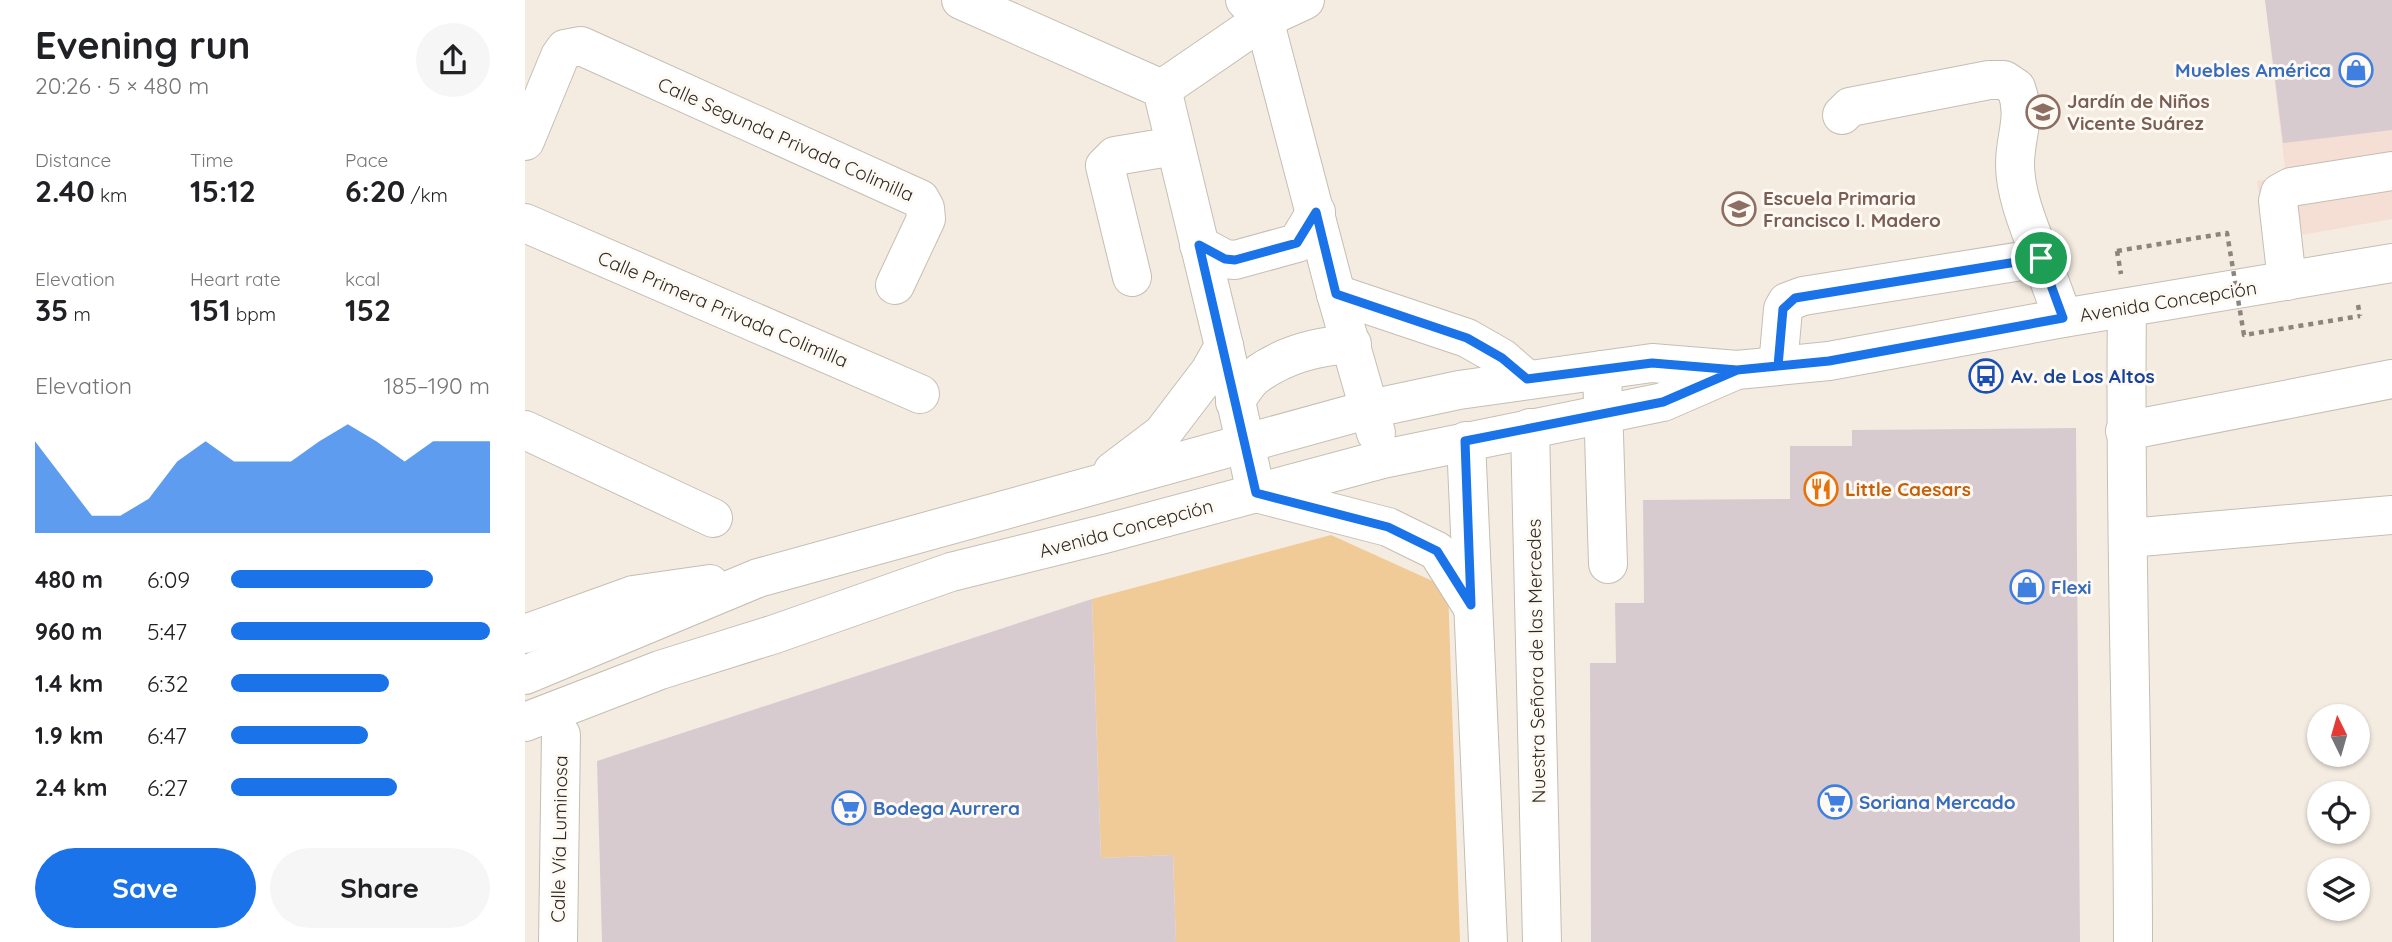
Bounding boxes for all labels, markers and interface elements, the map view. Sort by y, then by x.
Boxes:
text: Evening run [35,21,250,69]
button: share [416,23,490,97]
shop icon: Muebles América [2337,51,2375,89]
place label: Muebles América [2175,58,2331,82]
text: 20:26 · 5 × 480 m [35,71,209,100]
street label: Calle Segunda Privada Colimilla [654,72,918,206]
place label: Jardín de Niños Vicente Suárez [2067,89,2210,135]
school or university icon: Jardín de Niños Vicente Suárez [2024,93,2062,131]
text: Distance [35,148,111,172]
text: Time [190,148,234,172]
text: Pace [345,148,388,172]
text: 2.40 [35,172,95,210]
text: 15:12 [190,172,256,210]
text: 6:20 [345,172,405,210]
text: km [95,183,127,207]
text: /km [405,183,448,207]
place label: Escuela Primaria Francisco I. Madero [1763,186,1941,232]
school or university icon: Escuela Primaria Francisco I. Madero [1720,190,1758,228]
pin [2011,228,2071,288]
icon: arrive [2022,239,2060,277]
street label: Calle Primera Privada Colimilla [594,245,852,373]
text: Elevation [35,267,115,291]
text: Heart rate [190,267,281,291]
text: kcal [345,267,380,291]
street label: Avenida Concepción [2078,275,2258,327]
text: 35 [35,291,68,329]
text: 151 [190,291,231,329]
text: 152 [345,291,391,329]
text: m [68,302,91,326]
text: bpm [231,302,276,326]
bus stop icon: Av. de Los Altos [1967,357,2005,395]
place label: Av. de Los Altos [2011,364,2155,388]
text: Elevation [35,371,132,400]
text: 185–190 m [384,371,490,400]
restaurant icon: Little Caesars [1802,470,1840,508]
place label: Little Caesars [1845,477,1971,501]
street label: Avenida Concepción [1036,493,1216,563]
street label: Nuestra Señora de las Mercedes [1522,518,1550,804]
text: 480 m [35,565,103,594]
text: 6:09 [147,565,190,594]
shop icon: Flexi [2008,568,2046,606]
place label: Flexi [2051,575,2092,599]
text: 960 m [35,617,103,646]
text: 5:47 [147,617,187,646]
text: 1.4 km [35,669,103,698]
text: 6:32 [147,669,188,698]
north arrow [2307,704,2369,766]
map controls [2307,704,2370,921]
text: 1.9 km [35,721,103,750]
text: 6:47 [147,721,187,750]
street label: Calle Vía Luminosa [546,755,572,923]
text: 2.4 km [35,773,107,802]
text: 6:27 [147,773,188,802]
button: locate [2307,781,2370,844]
supermarket icon: Soriana Mercado [1816,783,1854,821]
supermarket icon: Bodega Aurrera [830,789,868,827]
place label: Soriana Mercado [1859,790,2016,814]
place label: Bodega Aurrera [873,796,1020,820]
button: Save [35,848,256,928]
button: Share [270,848,490,928]
button: layers [2307,858,2370,921]

